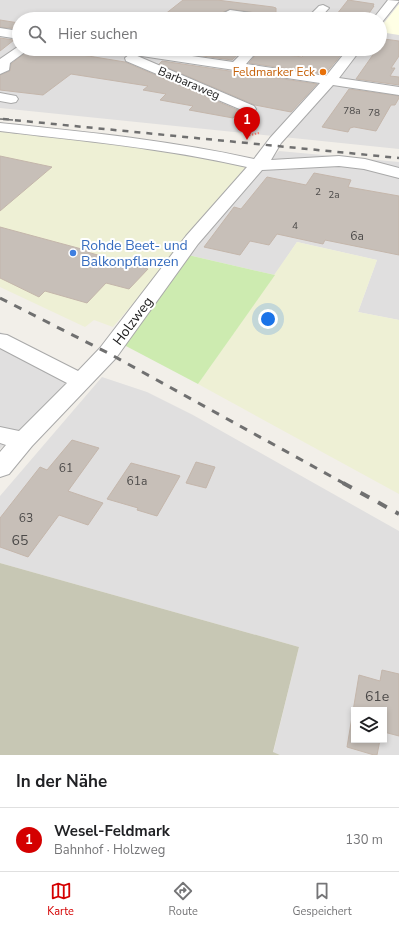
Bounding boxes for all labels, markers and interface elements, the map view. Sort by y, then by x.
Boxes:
search box [12,12,387,56]
icon: search [26,23,48,45]
text: Hier suchen [58,24,138,44]
street label: Barbaraweg [155,63,223,103]
place label: Feldmarker Eck [233,64,316,80]
marker: Feldmarker Eck [318,67,328,77]
house number: 78a [343,104,361,118]
house number: 78 [368,106,380,120]
pin: 1 [234,107,260,140]
house number: 2 [315,185,321,199]
house number: 2a [328,188,340,202]
house number: 4 [292,219,298,233]
house number: 6a [350,228,364,244]
place label: Rohde Beet- und Balkonpflanzen [81,236,188,271]
marker: Rohde Beet- und Balkonpflanzen [68,248,78,258]
street label: Holzweg [108,293,158,349]
your location [258,309,278,329]
house number: 61 [59,460,73,476]
house number: 61a [127,473,147,489]
house number: 63 [19,510,33,526]
house number: 65 [12,531,28,550]
house number: 61e [365,687,389,706]
map controls [351,707,387,743]
button: layers [351,707,387,743]
text: In der Nähe [16,770,107,793]
text: Wesel-Feldmark [54,821,170,841]
text: 1 [25,831,33,849]
text: 130 m [345,831,383,849]
text: Bahnhof · Holzweg [54,841,165,859]
tab: Karte [47,880,74,919]
tab: Route [169,880,198,919]
tab: Gespeichert [292,880,352,919]

